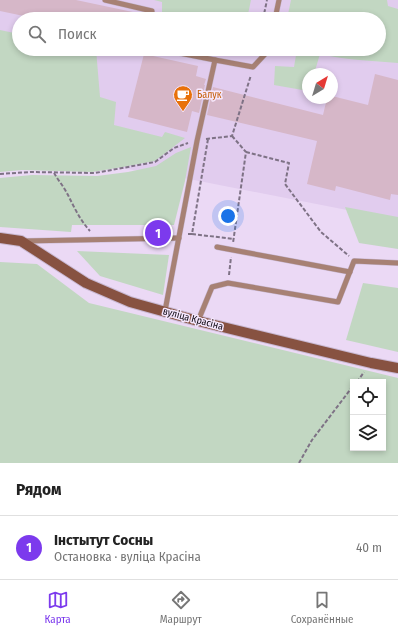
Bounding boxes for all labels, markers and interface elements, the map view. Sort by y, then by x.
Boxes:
search box [12,12,386,56]
icon: search [26,23,48,45]
text: Поиск [58,25,96,43]
north arrow [302,68,338,104]
cafe icon: Балук [172,84,194,112]
place label: Балук [197,89,222,101]
your location [218,206,238,226]
pin: 1 [145,218,171,248]
street label: вуліца Красіна [162,304,225,333]
map controls [350,379,386,451]
button: locate [350,379,386,415]
button: layers [350,415,386,451]
text: Рядом [16,479,61,500]
text: Інстытут Сосны [54,531,153,549]
text: 1 [26,540,32,555]
text: 40 m [356,540,382,555]
text: Остановка · вуліца Красіна [54,549,201,564]
tab: Карта [44,589,71,626]
tab: Маршрут [160,589,202,626]
tab: Сохранённые [291,589,354,626]

